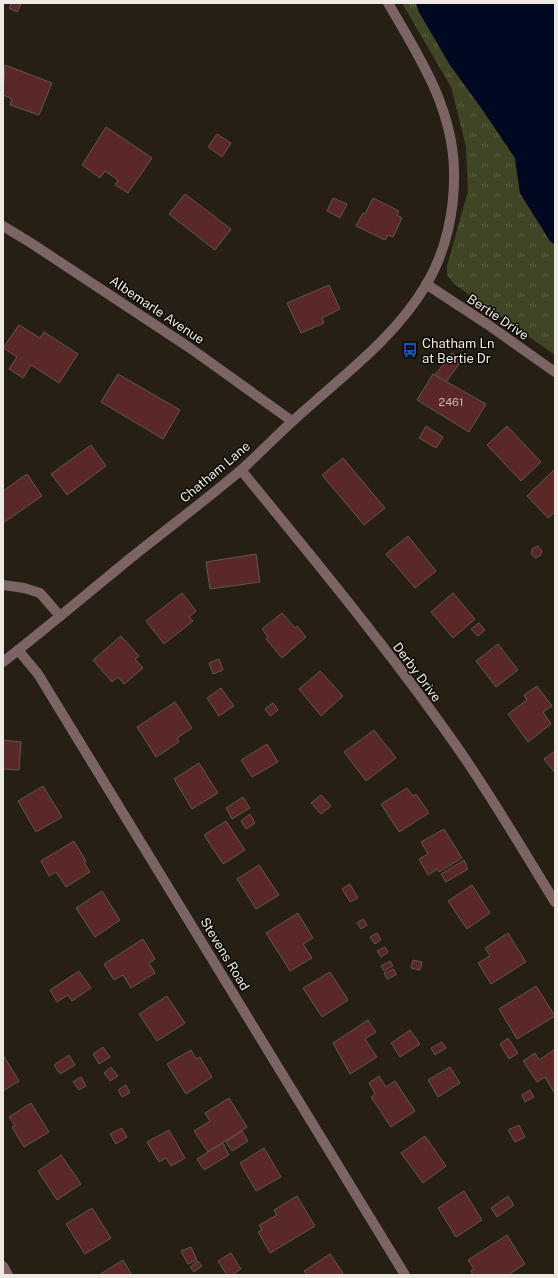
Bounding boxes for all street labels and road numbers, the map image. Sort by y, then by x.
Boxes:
street label: Albemarle Avenue [107,273,207,347]
street label: Bertie Drive [464,291,532,343]
street label: Chatham Lane [177,438,253,506]
street label: Derby Drive [390,639,444,705]
street label: Stevens Road [197,915,253,993]

